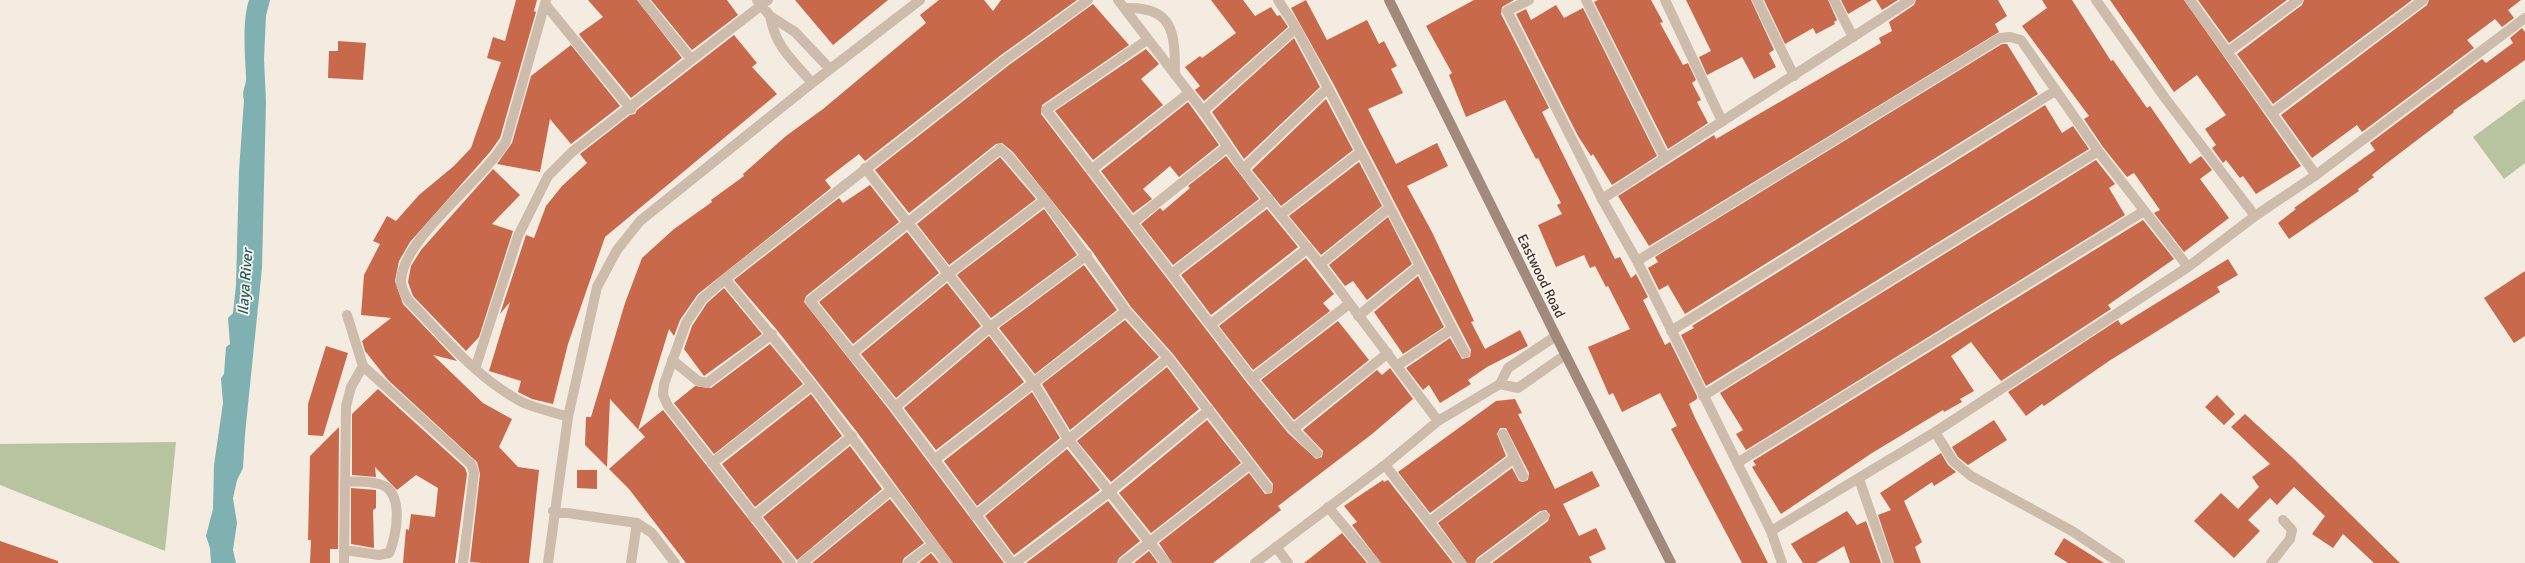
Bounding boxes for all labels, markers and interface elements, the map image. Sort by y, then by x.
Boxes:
street label: Eastwood Road [1513,231,1569,321]
water label: Ilaya River [234,246,256,316]

